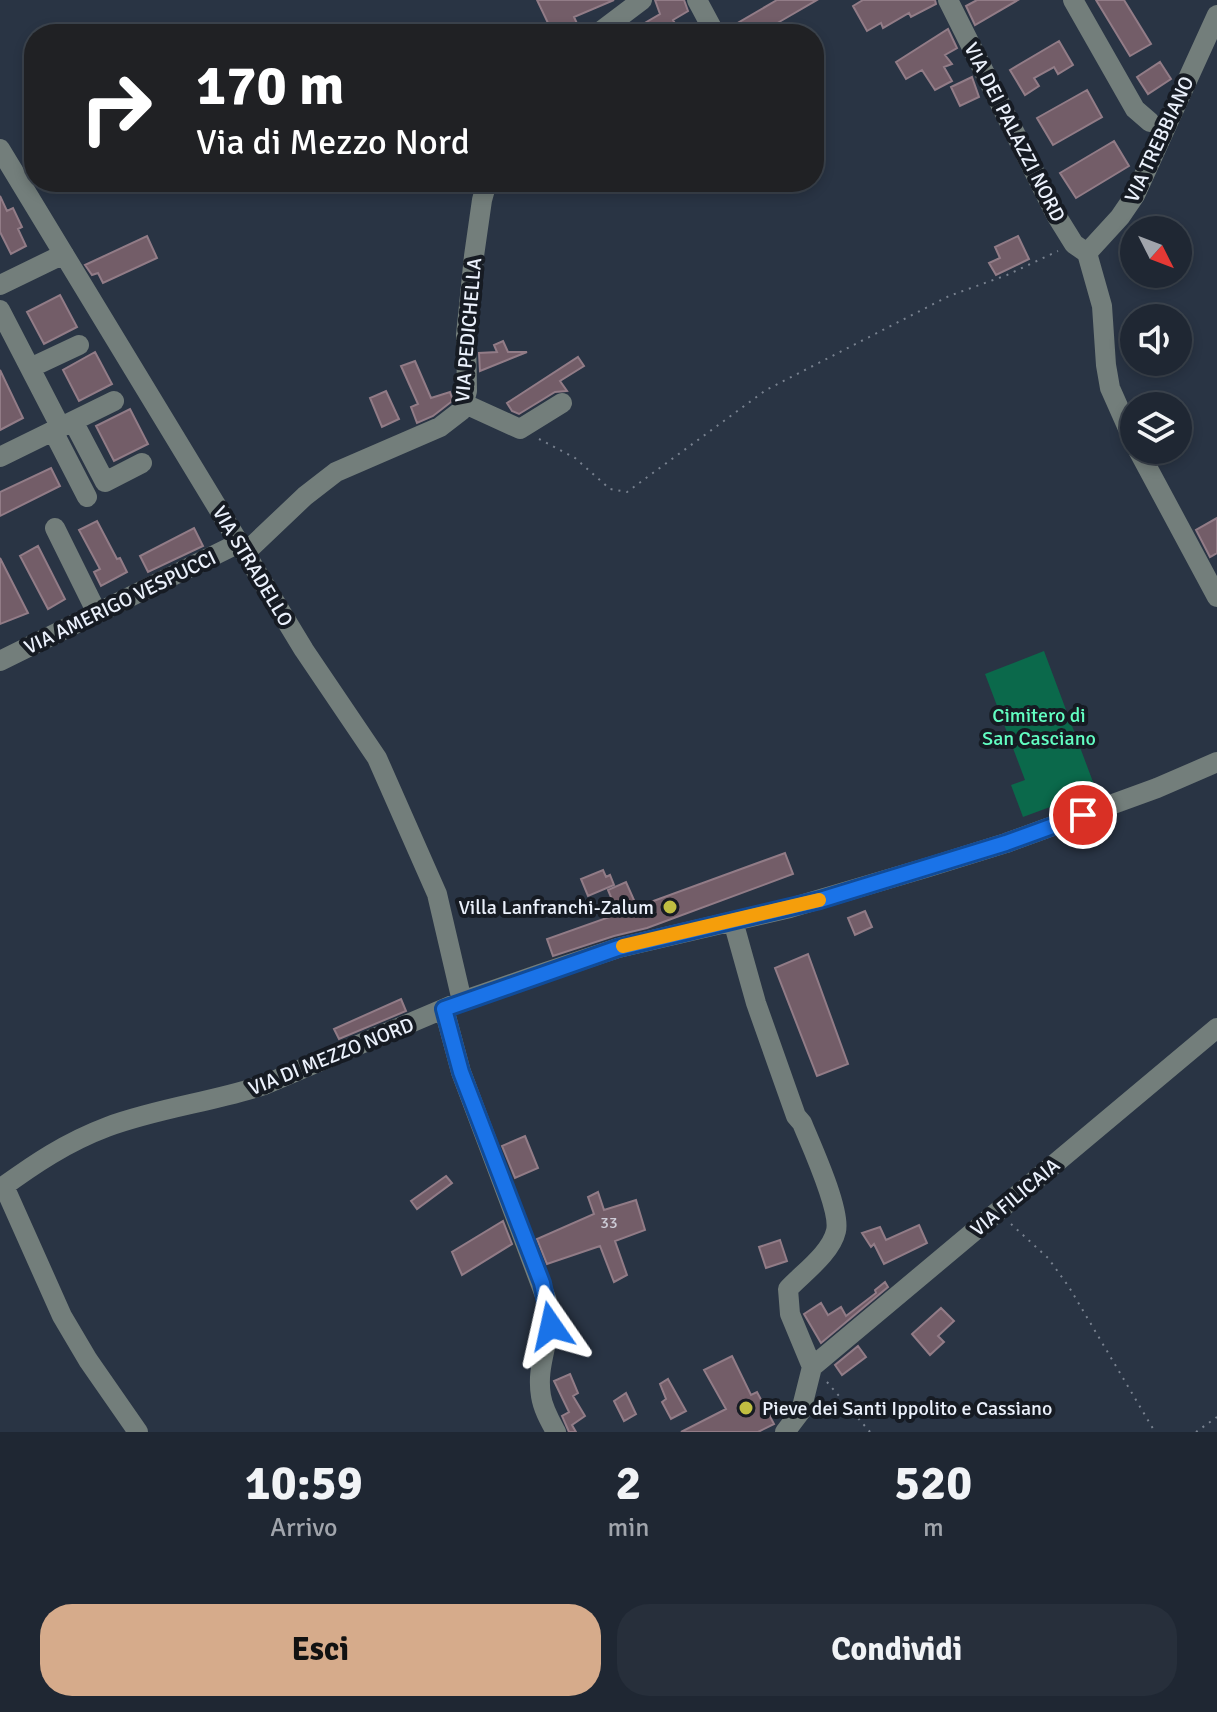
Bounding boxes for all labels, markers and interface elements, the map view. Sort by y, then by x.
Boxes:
street label: VIA DEI PALAZZI NORD [959,38,1071,226]
text: 170 m [196,51,344,120]
icon: right [64,56,168,160]
street label: VIA TREBBIANO [1119,72,1200,206]
text: Via di Mezzo Nord [196,120,470,165]
north arrow [1120,216,1192,288]
map controls [1120,216,1192,464]
street label: VIA PEDICHELLA [450,257,487,403]
button: sound [1120,304,1192,376]
button: layers [1120,392,1192,464]
street label: VIA STRADELLO [207,501,298,631]
street label: VIA AMERIGO VESPUCCI [20,545,220,660]
park label: Cimitero di San Casciano [982,703,1096,751]
pin [1049,781,1117,849]
icon: arrive [1061,793,1105,837]
place label: Villa Lanfranchi-Zalum [458,895,654,920]
marker: Villa Lanfranchi-Zalum [661,898,679,916]
street label: VIA DI MEZZO NORD [245,1012,417,1101]
street label: VIA FILICAIA [966,1153,1065,1242]
house number: 33 [600,1213,618,1233]
position arrow [509,1284,593,1368]
place label: Pieve dei Santi Ippolito e Cassiano [762,1396,1052,1421]
marker: Pieve dei Santi Ippolito e Cassiano [737,1399,755,1417]
text: 10:59 [245,1454,363,1513]
text: 2 [616,1454,641,1513]
text: 520 [894,1454,972,1513]
text: Arrivo [270,1512,337,1544]
text: min [608,1512,650,1544]
text: m [923,1512,944,1544]
button: Esci [40,1604,601,1696]
button: Condividi [617,1604,1177,1696]

